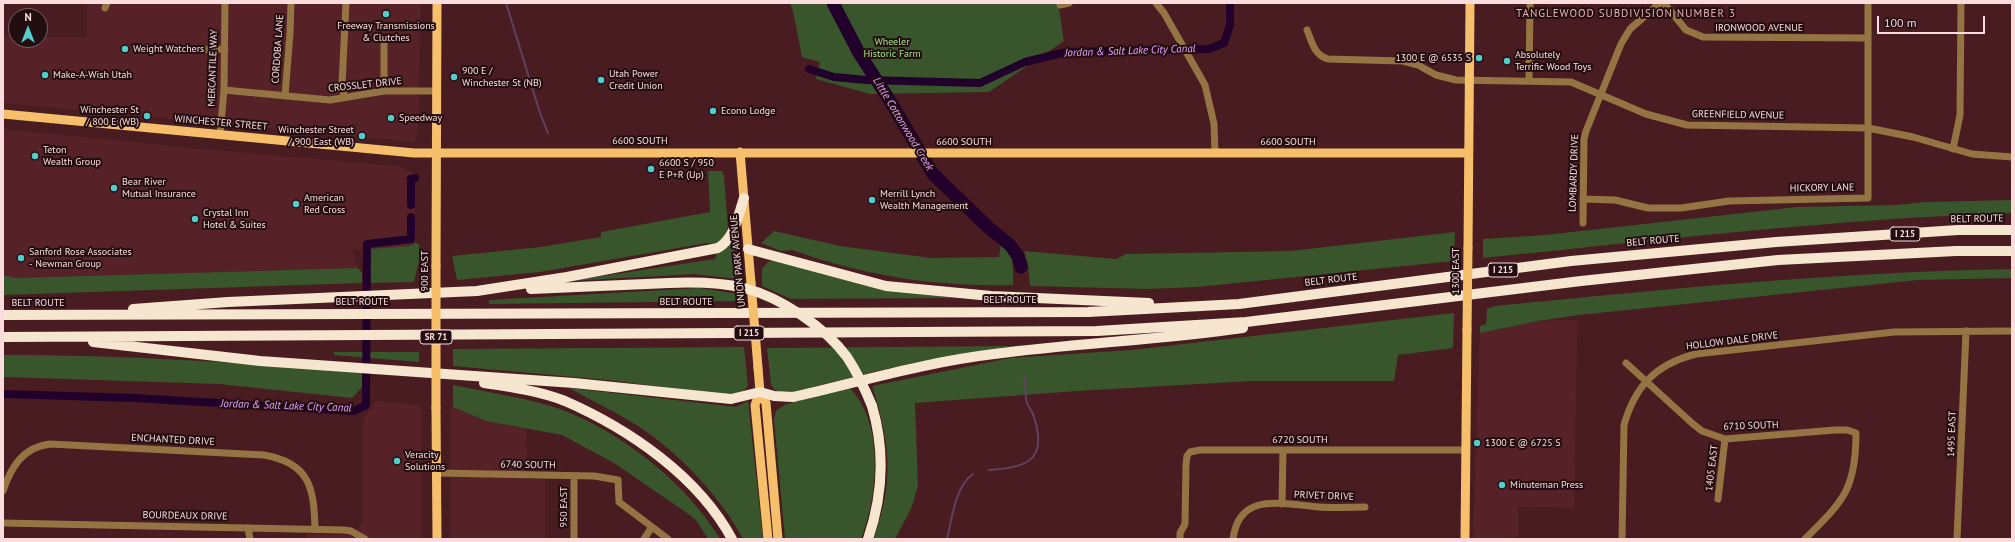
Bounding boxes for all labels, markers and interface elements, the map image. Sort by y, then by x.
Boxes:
district label: TANGLEWOOD SUBDIVISION NUMBER 3 [1516,7,1736,21]
north arrow [8,8,48,48]
scale bar [1879,8,1987,34]
marker: Freeway Transmissions & Clutches [381,9,391,19]
text: N [24,10,32,24]
street label: CORDOBA LANE [270,14,286,84]
text: 100 m [1884,15,1917,30]
place label: Freeway Transmissions & Clutches [337,20,435,44]
street label: IRONWOOD AVENUE [1715,22,1803,34]
street label: MERCANTILE WAY [206,29,220,107]
park label: Wheeler Historic Farm [863,36,921,60]
water label: Jordan & Salt Lake City Canal [1064,42,1196,60]
place label: Weight Watchers [133,43,204,55]
marker: Weight Watchers [120,44,130,54]
place label: Absolutely Terrific Wood Toys [1515,49,1591,72]
place label: 1300 E @ 6535 S [1395,52,1471,64]
marker: 1300 E @ 6535 S [1474,53,1484,63]
marker: Absolutely Terrific Wood Toys [1502,56,1512,66]
place label: 900 E / Winchester St (NB) [462,65,542,88]
place label: Utah Power Credit Union [609,68,663,92]
place label: Make-A-Wish Utah [53,69,132,81]
marker: Make-A-Wish Utah [40,70,50,80]
marker: 900 E / Winchester St (NB) [449,72,459,82]
street label: CROSSLET DRIVE [328,75,402,95]
marker: Utah Power Credit Union [596,75,606,85]
water label: Little Cottonwood Creek [870,75,936,173]
place label: Winchester St / 800 E (WB) [80,104,139,128]
place label: Econo Lodge [721,105,775,117]
marker: Econo Lodge [708,106,718,116]
street label: GREENFIELD AVENUE [1692,108,1784,122]
marker: Winchester St / 800 E (WB) [142,111,152,121]
place label: Speedway [399,112,442,124]
street label: WINCHESTER STREET [174,113,268,133]
marker: Speedway [386,113,396,123]
place label: Winchester Street / 900 East (WB) [278,124,354,148]
marker: Winchester Street / 900 East (WB) [357,131,367,141]
street label: LOMBARDY DRIVE [1567,134,1581,212]
street label: 6600 SOUTH [612,135,668,147]
street label: 6600 SOUTH [936,136,992,148]
street label: 6600 SOUTH [1260,136,1316,148]
place label: Teton Wealth Group [43,144,101,168]
marker: Teton Wealth Group [30,151,40,161]
place label: 6600 S / 950 E P+R (Up) [659,157,714,180]
marker: 6600 S / 950 E P+R (Up) [646,164,656,174]
place label: Bear River Mutual Insurance [122,176,196,200]
street label: HICKORY LANE [1790,181,1854,195]
marker: Bear River Mutual Insurance [109,183,119,193]
place label: Merrill Lynch Wealth Management [880,188,968,212]
place label: American Red Cross [304,192,345,216]
marker: Merrill Lynch Wealth Management [867,195,877,205]
marker: American Red Cross [291,199,301,209]
place label: Crystal Inn Hotel & Suites [203,207,266,230]
street label: BELT ROUTE [1950,213,2004,225]
marker: Crystal Inn Hotel & Suites [190,214,200,224]
street label: UNION PARK AVENUE [728,214,748,308]
road number: I 215 [1890,227,1920,241]
street label: BELT ROUTE [1626,233,1680,249]
place label: Sanford Rose Associates - Newman Group [29,246,132,270]
street label: 1300 EAST [1450,248,1462,294]
street label: 900 EAST [419,250,431,292]
marker: Sanford Rose Associates - Newman Group [16,253,26,263]
road number: I 215 [1488,263,1518,277]
street label: BELT ROUTE [1304,271,1358,289]
street label: BELT ROUTE [983,294,1037,306]
street label: BELT ROUTE [335,296,389,308]
street label: BELT ROUTE [659,296,713,308]
street label: BELT ROUTE [11,297,65,309]
road number: I 215 [734,326,764,340]
street label: HOLLOW DALE DRIVE [1685,329,1779,353]
road number: SR 71 [420,330,452,344]
water label: Jordan & Salt Lake City Canal [220,397,352,415]
street label: 1495 EAST [1945,411,1959,457]
street label: 6710 SOUTH [1723,419,1779,433]
street label: ENCHANTED DRIVE [131,432,215,448]
street label: 6720 SOUTH [1272,434,1328,446]
place label: 1300 E @ 6725 S [1485,437,1561,449]
marker: 1300 E @ 6725 S [1472,438,1482,448]
street label: 1405 EAST [1703,444,1721,492]
place label: Veracity Solutions [405,449,445,472]
marker: Veracity Solutions [392,456,402,466]
street label: 6740 SOUTH [500,459,556,471]
place label: Minuteman Press [1510,479,1583,491]
marker: Minuteman Press [1497,480,1507,490]
street label: 950 EAST [558,486,570,528]
street label: PRIVET DRIVE [1294,489,1354,503]
street label: BOURDEAUX DRIVE [143,509,227,523]

